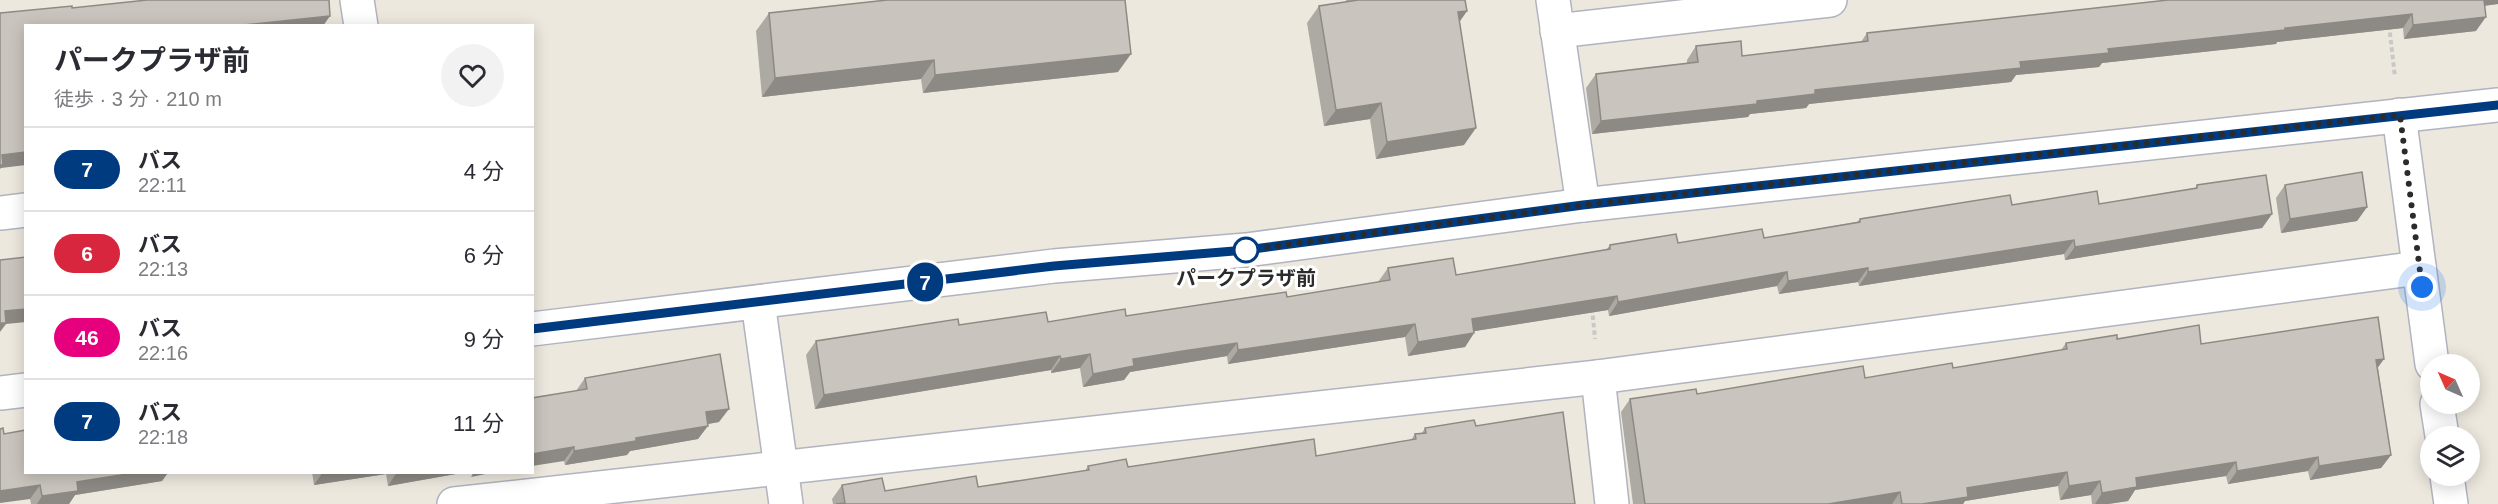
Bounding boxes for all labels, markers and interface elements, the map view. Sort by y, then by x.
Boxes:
button: heart [441,44,504,107]
text: パークプラザ前 [54,45,250,76]
text: 徒歩 · 3 分 · 210 m [54,88,222,110]
text: バス [138,148,182,173]
text: 7 [81,158,93,181]
text: 4 分 [464,159,504,184]
text: 22:11 [138,174,187,196]
text: バス [138,232,182,257]
marker: パークプラザ前 [1233,237,1259,263]
text: 6 [81,242,93,265]
text: 6 分 [464,243,504,268]
text: 22:13 [138,258,188,280]
line badge: 7 [906,262,944,302]
place label: パークプラザ前 [1176,267,1316,289]
text: 7 [919,271,931,294]
your location [2407,272,2437,302]
text: バス [138,316,182,341]
text: 46 [75,326,99,349]
text: 9 分 [464,327,504,352]
text: 22:16 [138,342,188,364]
north arrow [2420,354,2480,414]
map controls [2420,354,2480,486]
text: バス [138,400,182,425]
text: 7 [81,410,93,433]
text: 11 分 [453,411,504,436]
text: 22:18 [138,426,188,448]
button: layers [2420,426,2480,486]

